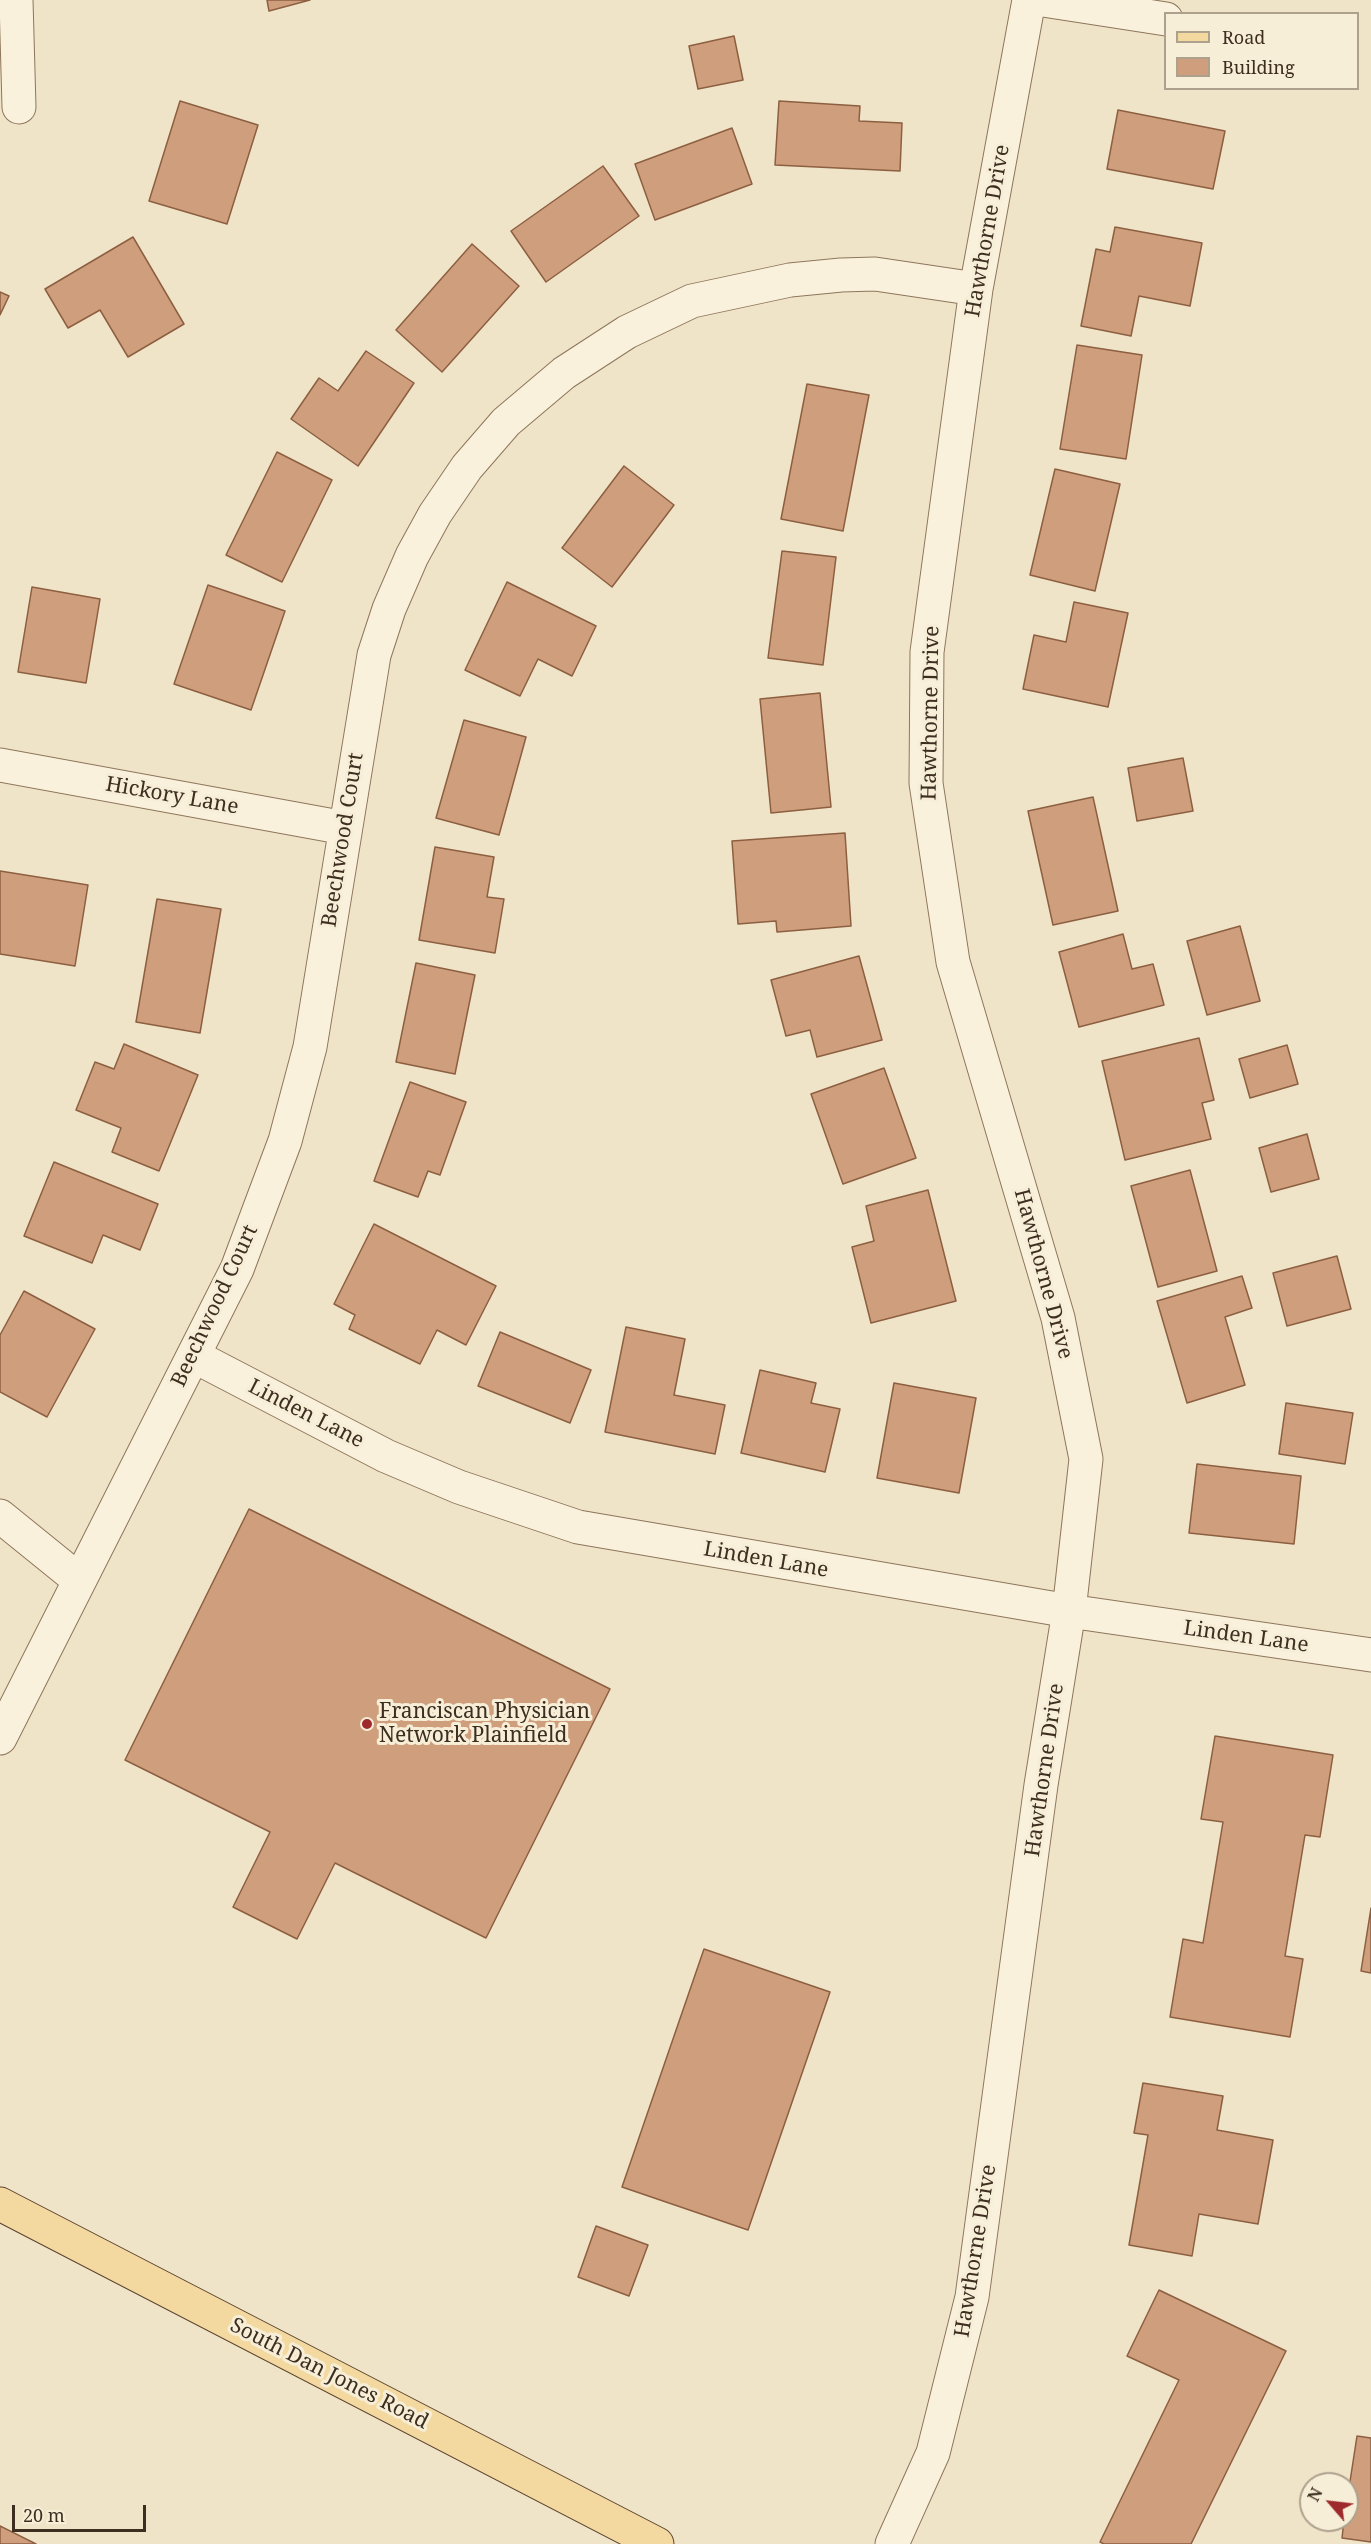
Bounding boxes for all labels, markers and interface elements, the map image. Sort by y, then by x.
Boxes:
legend [1164,12,1359,90]
text: Road [1222,25,1265,49]
text: Building [1222,55,1295,79]
street label: Hawthorne Drive [960,143,1016,319]
street label: Hawthorne Drive [917,625,945,801]
street label: Beechwood Court [317,751,369,929]
street label: Hickory Lane [104,772,240,820]
street label: Hawthorne Drive [1008,1186,1078,1362]
street label: Beechwood Court [166,1221,264,1391]
street label: Linden Lane [244,1374,368,1454]
street label: Linden Lane [702,1537,830,1583]
street label: Linden Lane [1182,1616,1310,1658]
street label: Hawthorne Drive [1020,1682,1070,1858]
place label: Franciscan Physician Network Plainfield [379,1699,590,1749]
marker: Franciscan Physician Network Plainfield [360,1717,374,1731]
street label: Hawthorne Drive [950,2163,1002,2339]
street label: South Dan Jones Road [226,2313,432,2435]
north arrow [1299,2472,1359,2532]
text: N [1302,2484,1328,2505]
scale bar [15,2493,148,2531]
text: 20 m [23,2503,65,2527]

